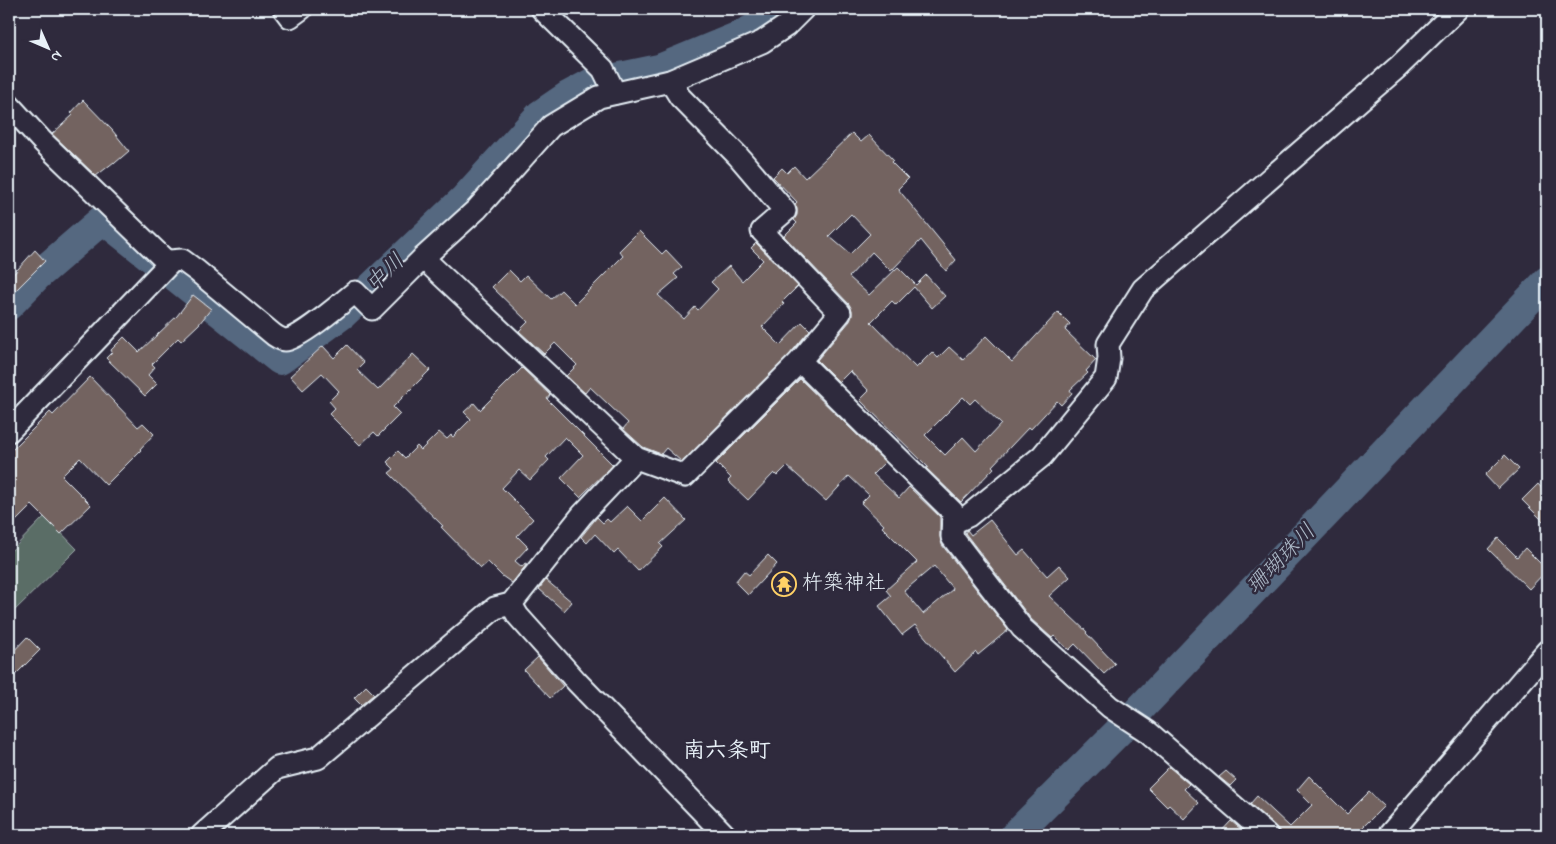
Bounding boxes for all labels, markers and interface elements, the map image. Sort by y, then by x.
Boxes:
north arrow [22,22,72,72]
text: N [45,45,67,67]
water label: 中川 [359,247,413,301]
water label: 珊瑚珠川 [1240,517,1324,603]
place label: 杵築神社 [802,569,886,599]
temple icon: 杵築神社 [771,571,797,597]
district label: 南六条町 [683,736,771,768]

